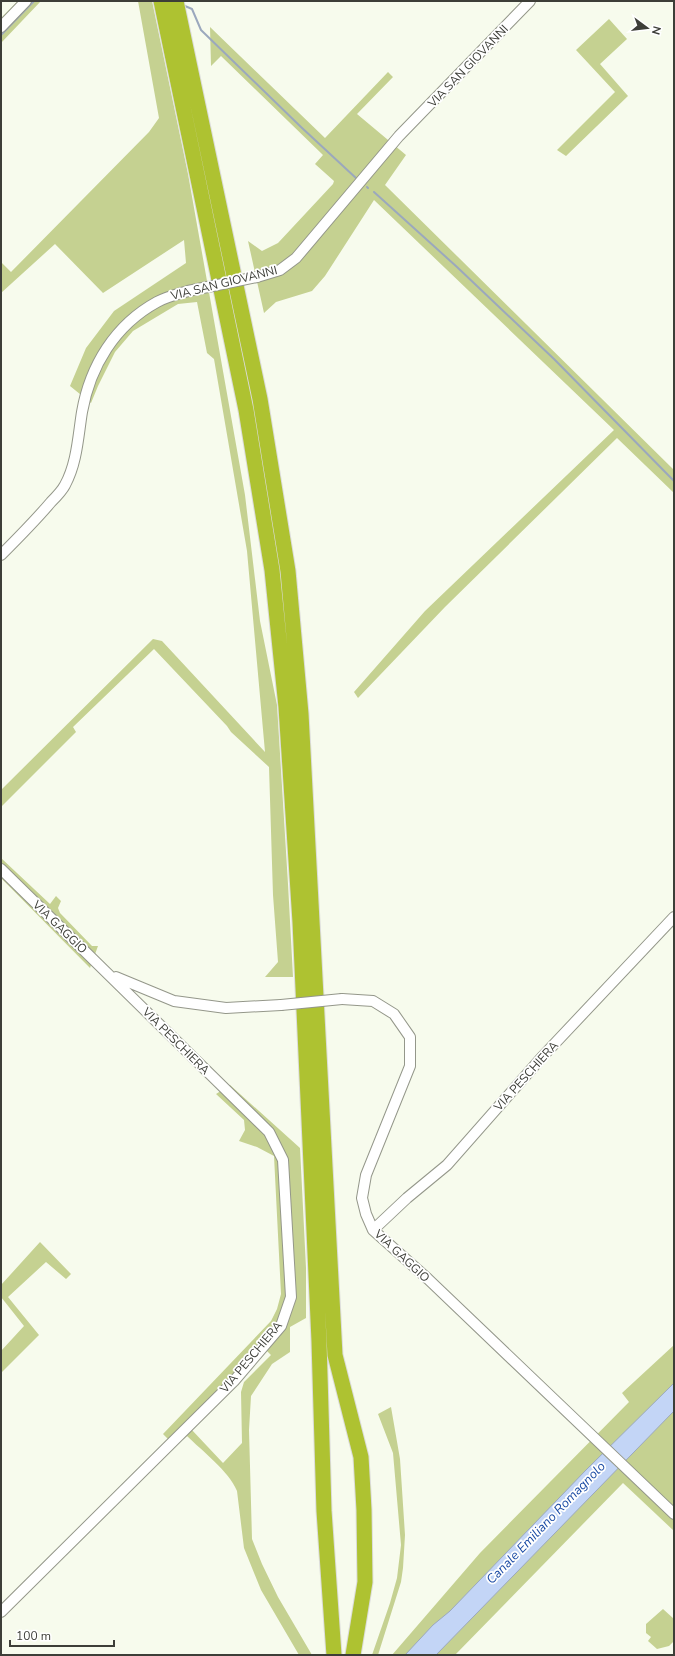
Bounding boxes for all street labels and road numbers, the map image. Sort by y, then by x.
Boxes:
street label: VIA SAN GIOVANNI [424,21,512,112]
street label: VIA SAN GIOVANNI [168,262,279,304]
street label: VIA GAGGIO [28,896,91,957]
street label: VIA PESCHIERA [138,1003,213,1078]
street label: VIA PESCHIERA [490,1037,562,1115]
street label: VIA GAGGIO [370,1226,433,1286]
street label: VIA PESCHIERA [216,1318,286,1397]

